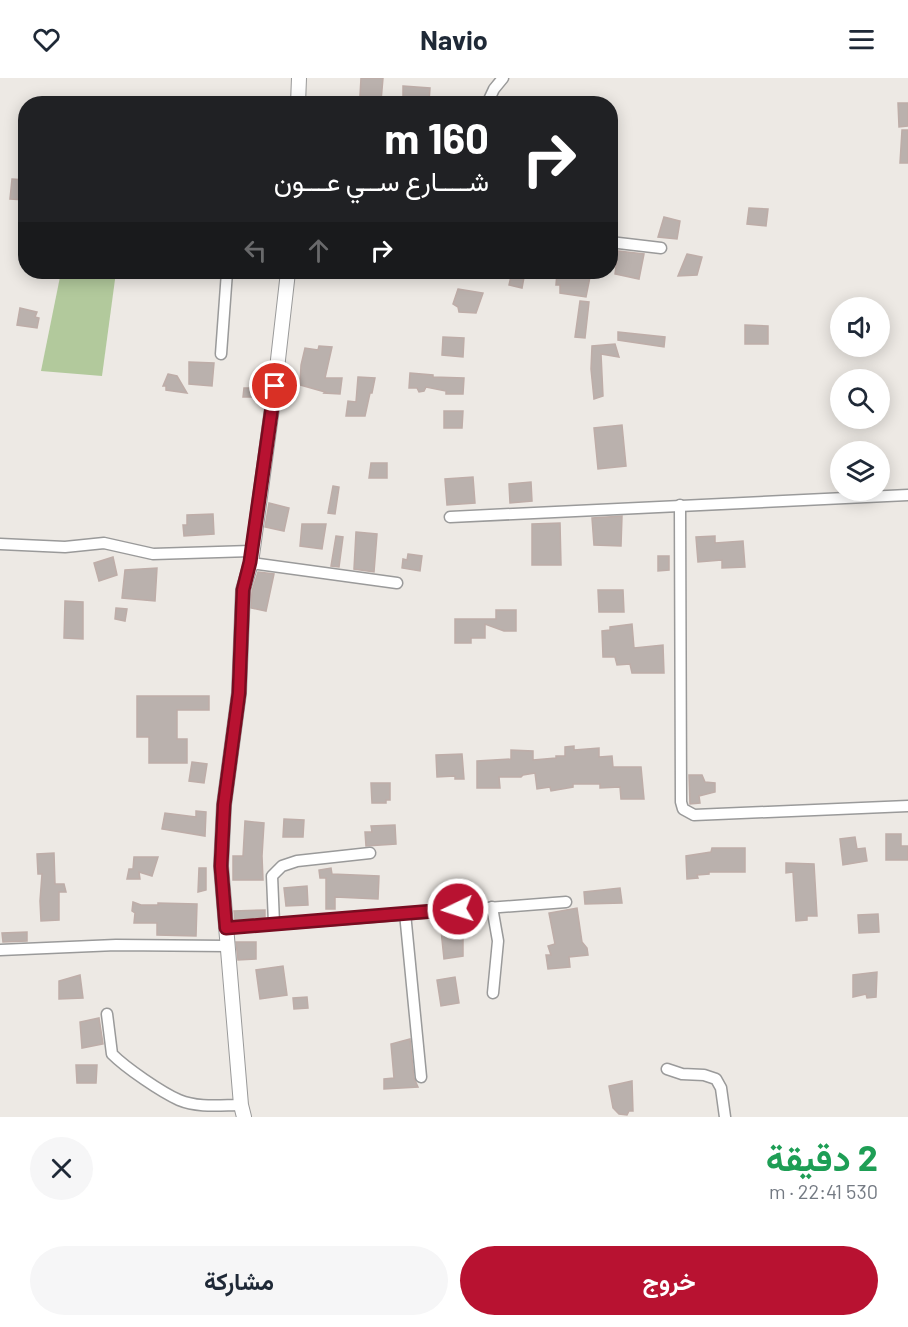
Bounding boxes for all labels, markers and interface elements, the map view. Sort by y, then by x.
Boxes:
icon: heart [30,23,63,56]
text: Navio [420,23,488,55]
icon: menu [845,23,878,56]
text: 160 m [384,112,489,162]
icon: right [510,120,588,198]
text: شــــارع ســي عـــون [274,164,489,196]
icon: left [239,234,272,267]
icon: ahead [302,234,335,267]
icon: right [365,234,398,267]
map controls [830,297,890,501]
button: sound [830,297,890,357]
pin [249,360,300,411]
icon: arrive [258,369,291,402]
button: search [830,369,890,429]
button: layers [830,441,890,501]
position arrow [426,877,490,941]
text: 2 دقيقة [766,1135,878,1178]
button: close [30,1137,93,1200]
text: 530 m · 22:41 [769,1179,878,1203]
button: مشاركة [30,1246,448,1315]
button: خروج [460,1246,878,1315]

